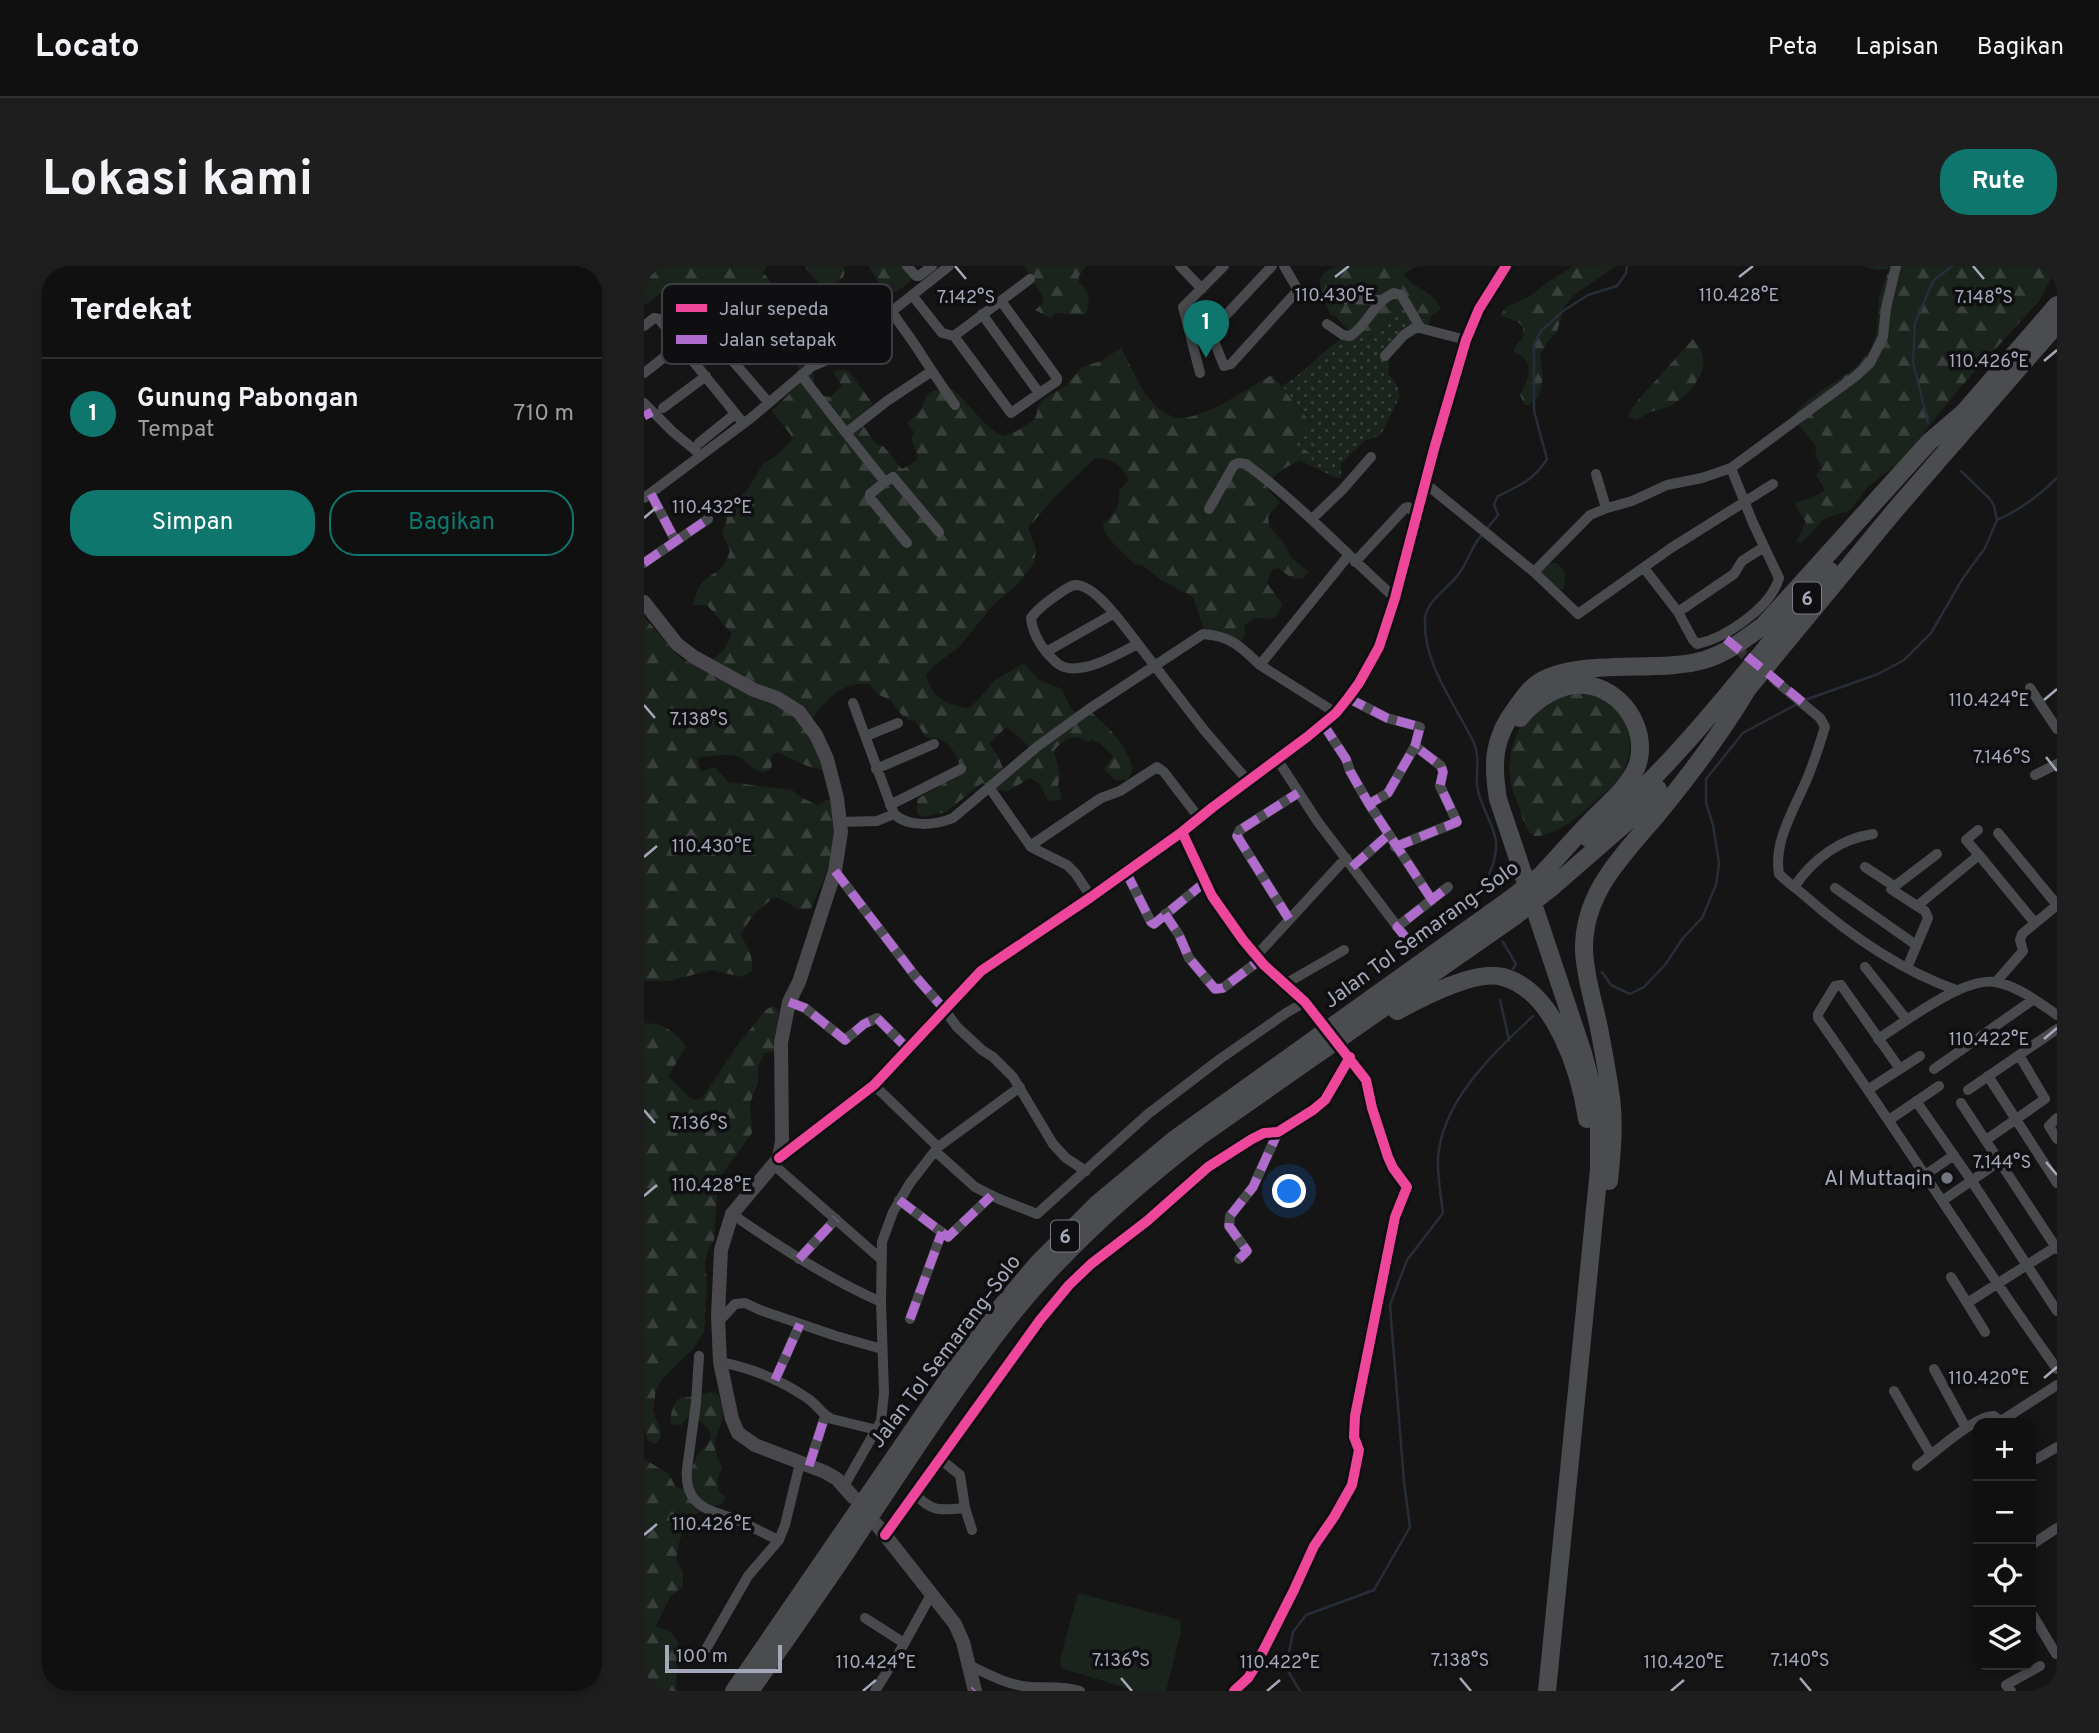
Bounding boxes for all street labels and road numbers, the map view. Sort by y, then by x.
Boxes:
road number: 6 [1793,582,1821,614]
street label: Jalan Tol Semarang–Solo [1319,855,1525,1015]
road number: 6 [1051,1220,1079,1252]
street label: Jalan Tol Semarang–Solo [865,1250,1028,1454]

